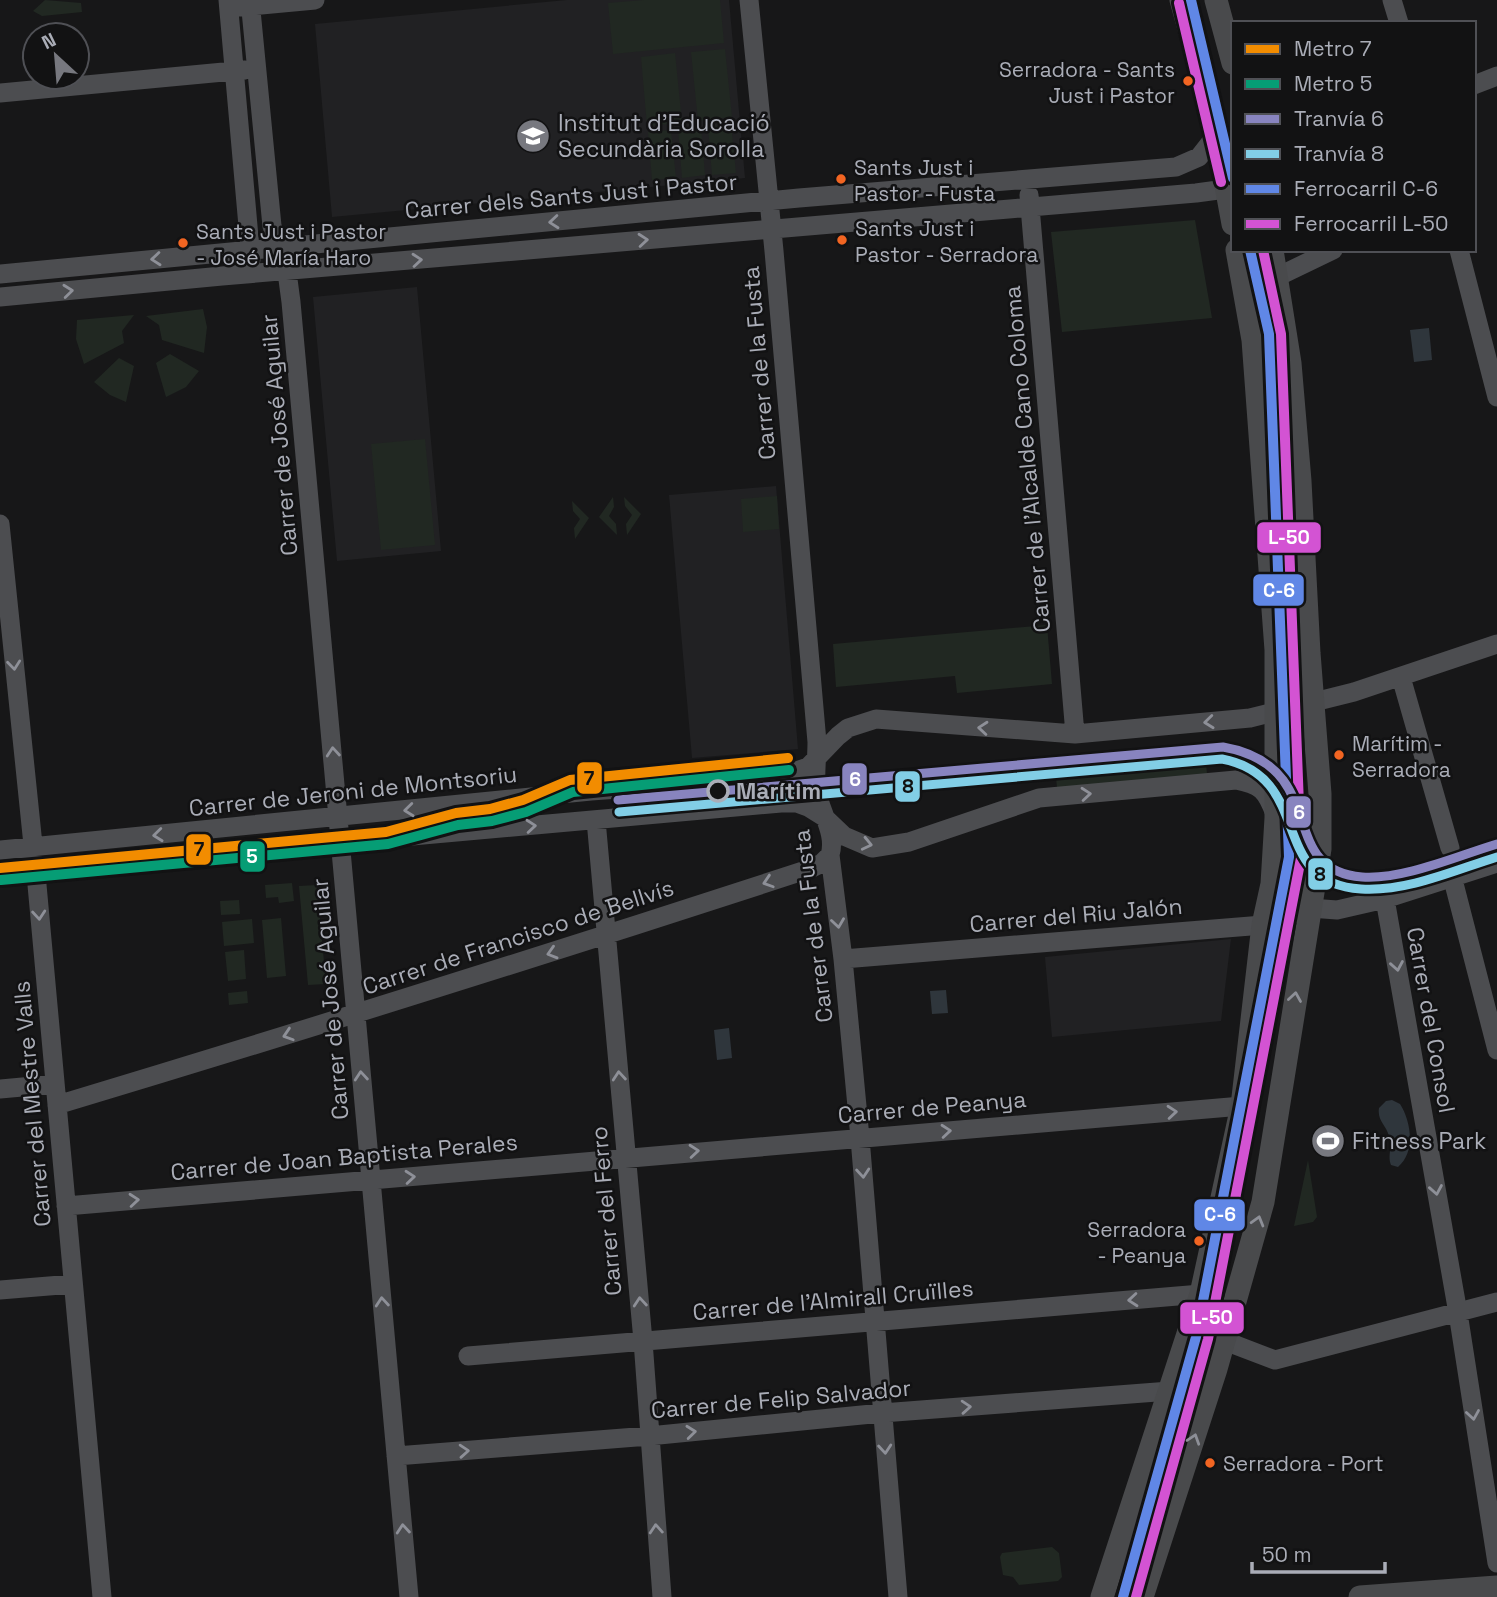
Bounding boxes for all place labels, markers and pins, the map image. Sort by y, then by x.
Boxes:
place label: Serradora - Sants Just i Pastor [999,56,1175,109]
marker: Serradora - Sants Just i Pastor [1181,74,1195,88]
place label: Institut d'Educació Secundària Sorolla [558,108,770,164]
school or university icon: Institut d'Educació Secundària Sorolla [514,117,552,155]
place label: Sants Just i Pastor - Fusta [854,154,995,207]
marker: Sants Just i Pastor - Fusta [834,172,848,186]
place label: Sants Just i Pastor - Serradora [855,215,1038,268]
place label: Sants Just i Pastor - José María Haro [196,218,386,271]
marker: Sants Just i Pastor - Serradora [835,233,849,247]
marker: Sants Just i Pastor - José María Haro [176,236,190,250]
place label: Marítim - Serradora [1352,730,1451,783]
marker: Marítim - Serradora [1332,748,1346,762]
place label: Marítim [736,776,821,806]
marker: Marítim [707,780,729,802]
sports icon: Fitness Park [1309,1122,1347,1160]
place label: Fitness Park [1352,1126,1486,1156]
place label: Serradora - Peanya [1087,1216,1186,1269]
marker: Serradora - Peanya [1192,1234,1206,1248]
place label: Serradora - Port [1223,1450,1384,1477]
marker: Serradora - Port [1203,1456,1217,1470]

